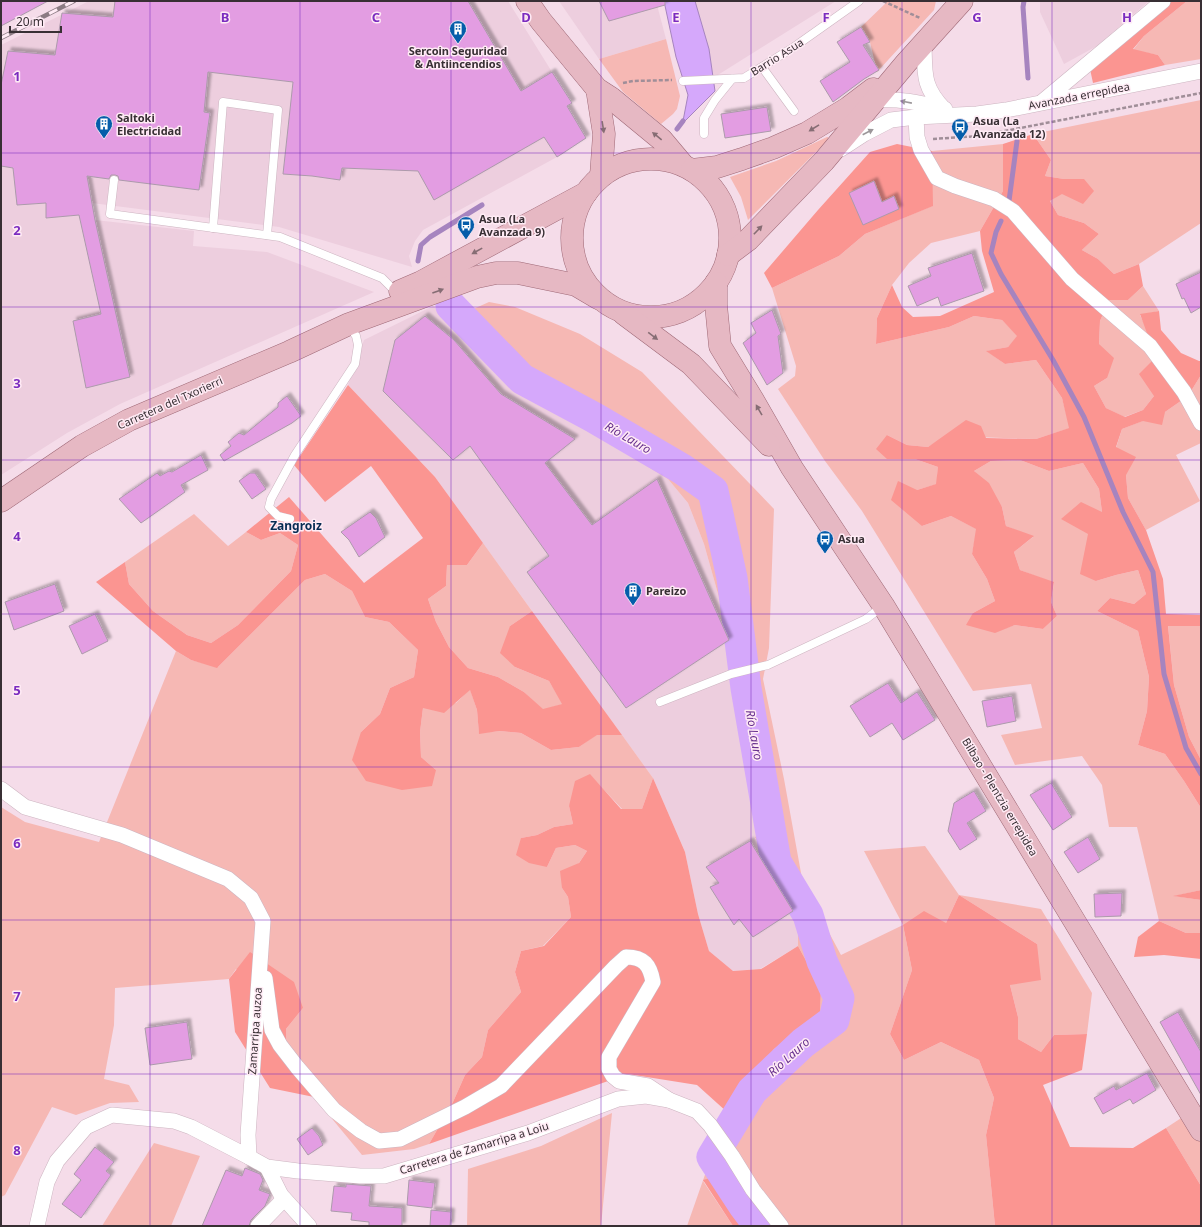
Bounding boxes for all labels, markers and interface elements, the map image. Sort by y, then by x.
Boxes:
scale bar [10,8,61,34]
text: B [221,8,229,26]
text: C [372,8,380,26]
text: D [521,8,531,26]
text: E [672,8,680,26]
text: F [822,8,830,26]
text: G [972,8,982,26]
text: H [1122,8,1132,26]
text: 20 m [16,13,44,30]
building icon: Sercoin Seguridad & Antiincendios [448,19,468,44]
street label: Barrio Asua [747,34,806,79]
place label: Sercoin Seguridad & Antiincendios [409,43,507,71]
text: 1 [13,67,21,85]
street label: Avanzada errepidea [1027,78,1131,113]
one-way arrow [900,98,912,104]
place label: Saltoki Electricidad [117,110,181,138]
place label: Asua (La Avanzada 12) [973,113,1046,141]
building icon: Saltoki Electricidad [94,114,114,139]
bus stop icon: Asua (La Avanzada 12) [950,117,970,142]
one-way arrow [600,121,606,134]
one-way arrow [809,125,820,132]
one-way arrow [862,129,874,135]
one-way arrow [651,132,662,140]
place label: Asua (La Avanzada 9) [479,211,545,239]
bus stop icon: Asua (La Avanzada 9) [456,215,476,240]
text: 2 [13,221,21,239]
one-way arrow [753,225,763,235]
one-way arrow [471,247,483,254]
one-way arrow [432,287,444,293]
one-way arrow [647,331,658,340]
street label: Carretera del Txorierri [115,372,225,433]
text: 3 [13,374,21,392]
one-way arrow [755,404,762,416]
water label: Río Lauro [602,418,655,458]
district label: Zangroiz [270,517,322,534]
text: 4 [13,527,21,545]
bus stop icon: Asua [815,529,835,554]
place label: Asua [838,531,865,546]
building icon: Pareizo [623,581,643,606]
place label: Pareizo [646,583,686,598]
text: 5 [13,681,21,699]
water label: Río Lauro [742,709,767,762]
street label: Bilbao - Plentzia errepidea [959,735,1042,859]
text: 6 [13,834,21,852]
text: 7 [13,987,21,1005]
street label: Zamarripa auzoa [244,987,265,1075]
water label: Río Lauro [764,1033,813,1080]
street label: Carretera de Zamarripa a Loiu [397,1118,550,1177]
text: 8 [13,1141,21,1159]

